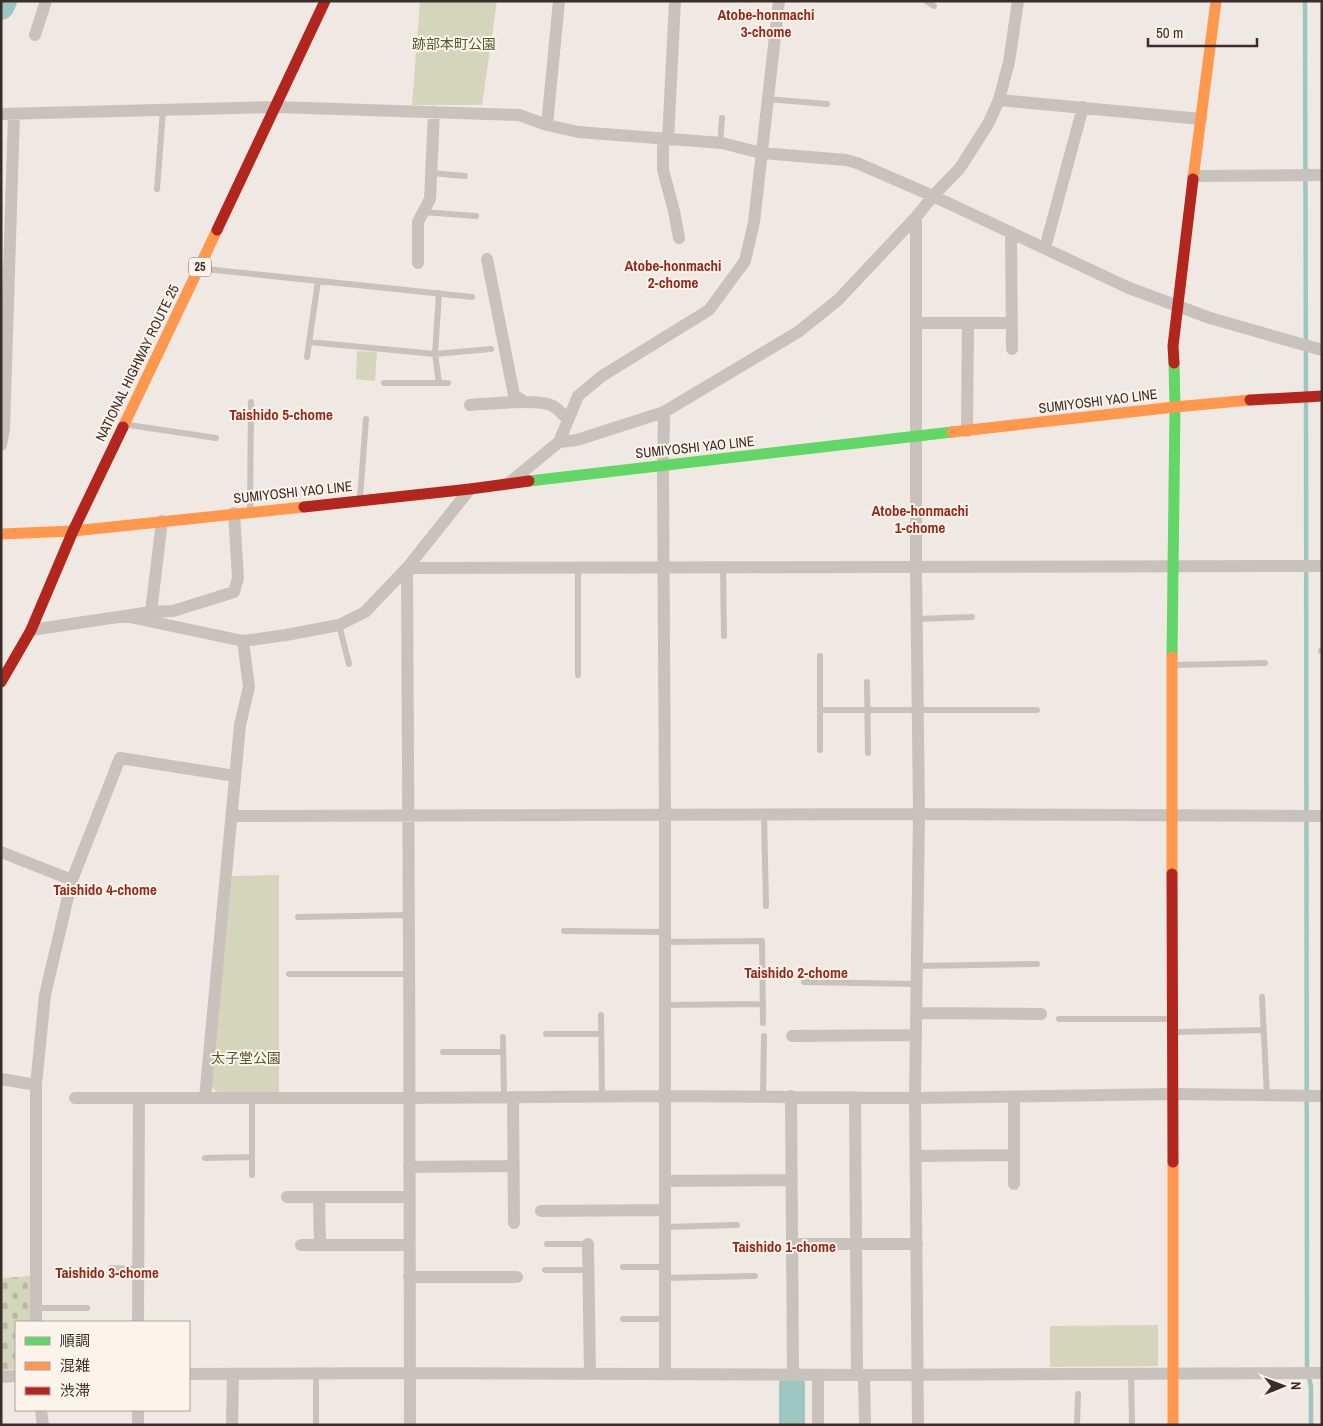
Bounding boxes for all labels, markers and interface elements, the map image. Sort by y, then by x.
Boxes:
district label: Atobe-honmachi 3-chome [717,4,815,42]
scale bar [1148,15,1257,47]
text: 50 m [1156,22,1183,43]
park label: 跡部本町公園 [412,35,496,53]
district label: Atobe-honmachi 2-chome [624,255,722,293]
road number: 25 [189,258,211,276]
street label: NATIONAL HIGHWAY ROUTE 25 [91,282,183,444]
street label: SUMIYOSHI YAO LINE [1038,385,1158,417]
district label: Taishido 5-chome [229,404,333,425]
street label: SUMIYOSHI YAO LINE [635,432,755,462]
street label: SUMIYOSHI YAO LINE [233,477,353,507]
district label: Atobe-honmachi 1-chome [871,500,969,538]
district label: Taishido 4-chome [53,879,157,900]
district label: Taishido 2-chome [744,962,848,983]
park label: 太子堂公園 [211,1049,281,1067]
district label: Taishido 1-chome [732,1236,836,1257]
district label: Taishido 3-chome [55,1262,159,1283]
legend [15,1321,190,1411]
text: 順調 [60,1330,90,1351]
text: 混雑 [60,1355,90,1376]
north arrow [1258,1361,1308,1411]
text: 渋滞 [60,1380,90,1401]
text: N [1287,1381,1305,1390]

